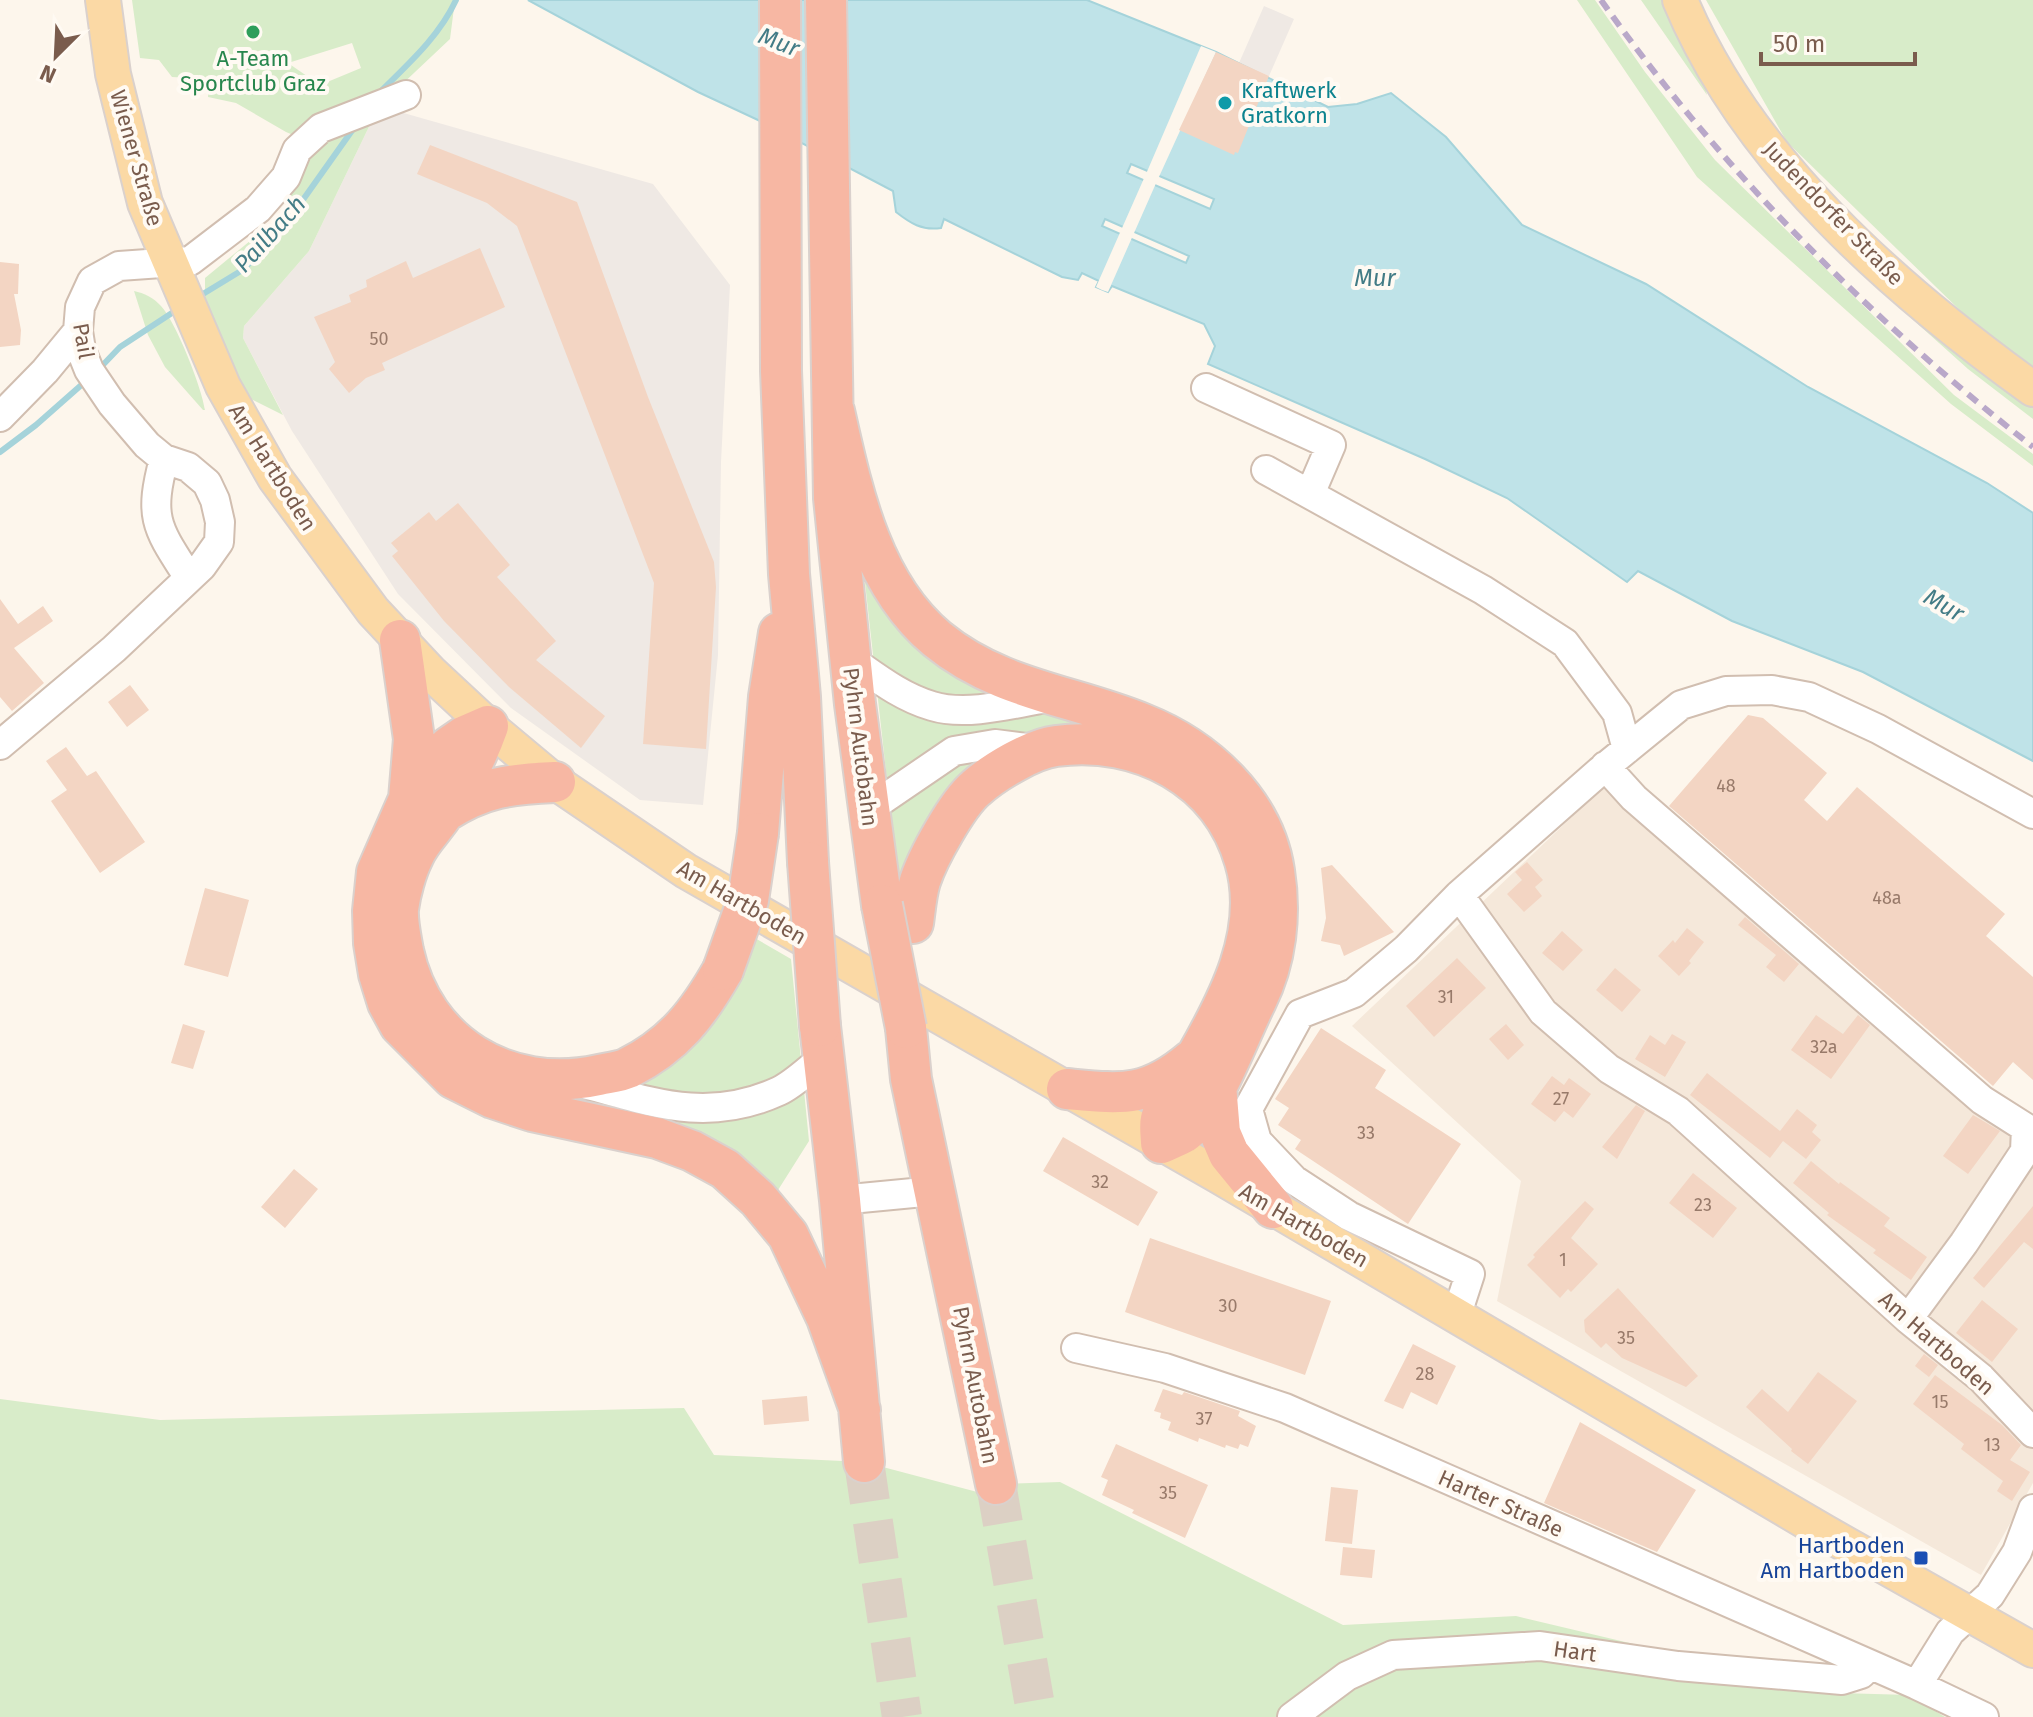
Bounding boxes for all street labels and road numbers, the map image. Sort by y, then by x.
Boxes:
street label: Wiener Straße [104,87,169,229]
street label: Judendorfer Straße [1758,136,1909,291]
street label: Pail [67,321,100,361]
street label: Am Hartboden [223,399,322,536]
street label: Pyhrn Autobahn [837,666,884,828]
street label: Am Hartboden [672,855,811,950]
street label: Am Hartboden [1234,1178,1373,1273]
street label: Am Hartboden [1873,1286,2000,1401]
street label: Pyhrn Autobahn [947,1304,1004,1466]
street label: Harter Straße [1434,1464,1568,1543]
street label: Hart [1552,1635,1598,1668]

